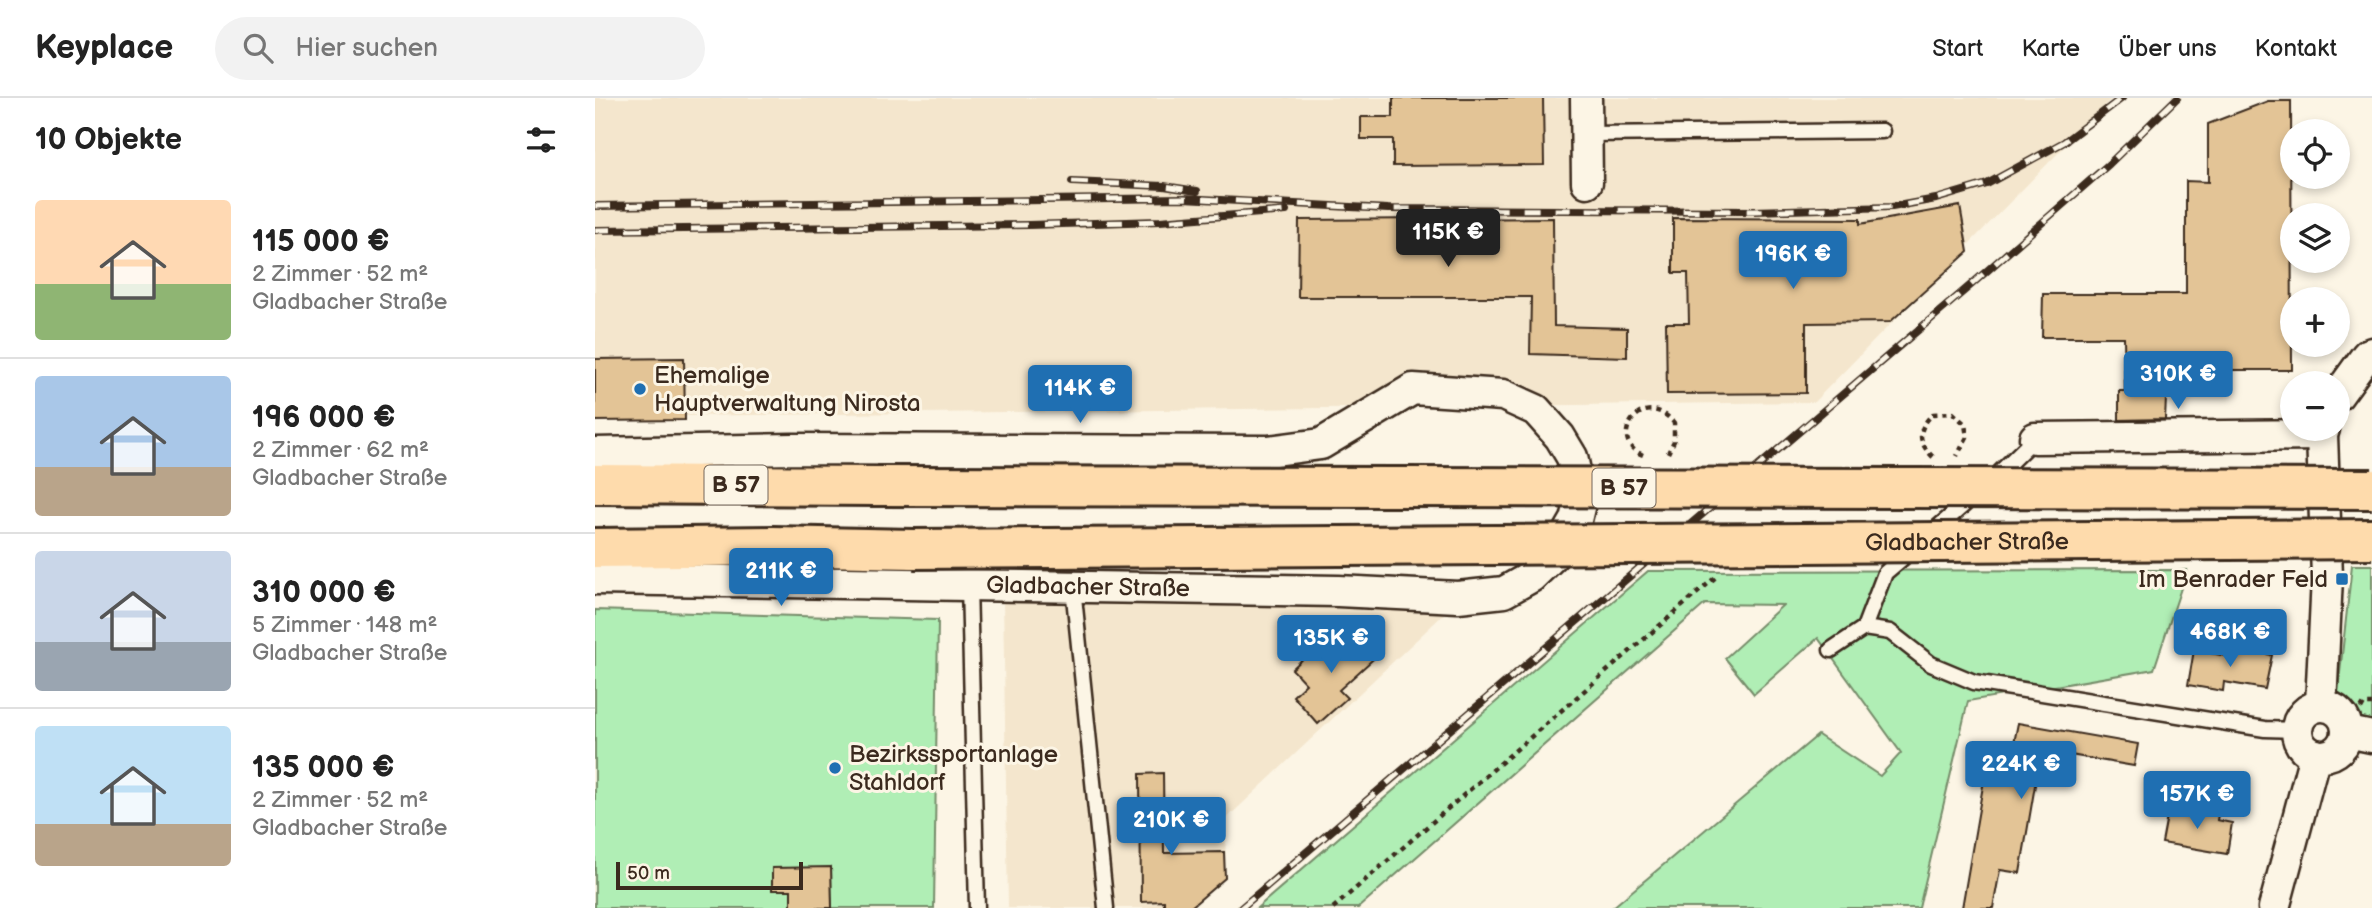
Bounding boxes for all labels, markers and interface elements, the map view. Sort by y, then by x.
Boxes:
search box [215,17,705,80]
text: Keyplace [35,28,173,68]
icon: search [239,29,277,67]
text: Hier suchen [295,33,438,64]
text: Start [1932,34,1983,63]
text: Karte [2021,34,2080,63]
text: Über uns [2118,34,2217,63]
text: Kontakt [2255,34,2337,63]
map controls [2280,119,2350,441]
button: locate [2280,119,2350,189]
icon: filters [522,121,560,159]
text: 10 Objekte [35,122,182,158]
button: layers [2280,203,2350,273]
pin: 115K € [1391,209,1505,269]
text: 115K € [1412,218,1484,246]
text: 115 000 € [252,224,389,260]
icon: home [91,228,175,312]
pin: 196K € [1736,232,1850,291]
text: 196K € [1755,240,1831,268]
text: 2 Zimmer · 52 m² [252,260,428,288]
button: + [2280,287,2350,357]
text: Gladbacher Straße [252,288,447,316]
pin: 310K € [2121,352,2235,411]
text: 310K € [2140,360,2216,388]
place label: Ehemalige Hauptverwaltung Nirosta [654,361,921,418]
pin: 114K € [1023,366,1137,425]
button: − [2280,371,2350,441]
text: 114K € [1044,374,1116,402]
marker: Ehemalige Hauptverwaltung Nirosta [632,381,648,397]
text: 196 000 € [252,400,395,436]
icon: home [91,404,175,488]
text: 2 Zimmer · 62 m² [252,436,429,464]
text: Gladbacher Straße [252,464,447,492]
road number: B 57 [705,466,767,504]
road number: B 57 [1593,468,1655,508]
street label: Gladbacher Straße [1865,527,2069,557]
pin: 211K € [724,548,838,608]
text: 211K € [745,557,817,585]
place label: Im Benrader Feld [2138,565,2328,594]
street label: Gladbacher Straße [986,571,1190,603]
marker: Im Benrader Feld [2334,571,2350,587]
text: 310 000 € [252,575,396,611]
icon: home [91,579,175,663]
pin: 468K € [2173,610,2287,669]
text: 5 Zimmer · 148 m² [252,611,437,639]
pin: 135K € [1274,616,1388,675]
text: 468K € [2190,618,2270,646]
text: 135K € [1293,624,1369,652]
text: Gladbacher Straße [252,639,447,667]
place label: Bezirkssportanlage Stahldorf [849,740,1058,797]
pin: 224K € [1964,742,2078,801]
text: 135 000 € [252,750,394,786]
text: 224K € [1981,750,2061,778]
icon: home [91,754,175,838]
marker: Bezirkssportanlage Stahldorf [827,760,843,776]
pin: 157K € [2140,772,2254,831]
text: 157K € [2160,780,2234,808]
text: 2 Zimmer · 52 m² [252,786,428,814]
pin: 210K € [1114,798,1228,857]
text: 210K € [1133,806,1209,834]
text: Gladbacher Straße [252,814,447,842]
scale bar [616,859,803,891]
text: 50 m [627,862,670,885]

